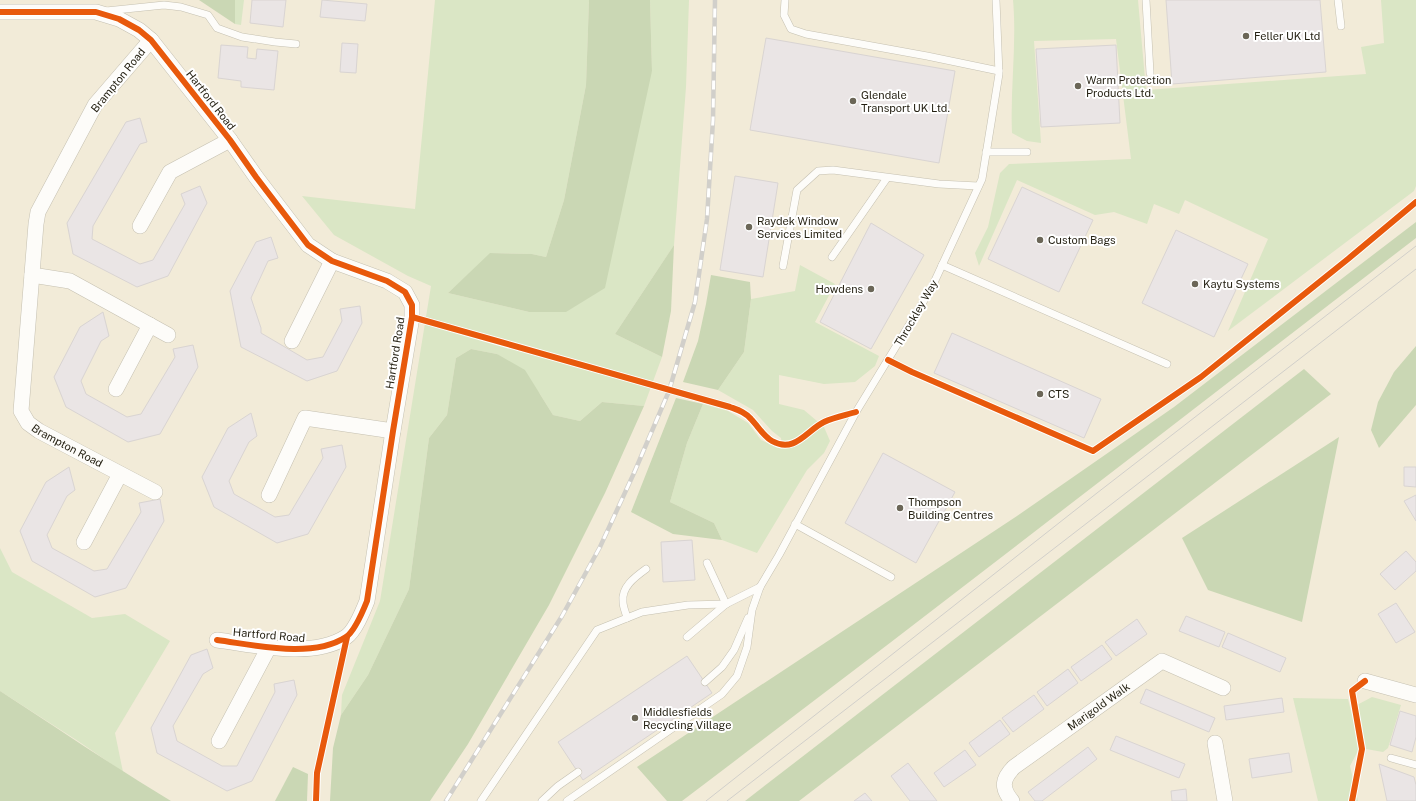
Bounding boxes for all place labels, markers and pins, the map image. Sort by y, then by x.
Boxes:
place label: Feller UK Ltd [1254,30,1320,42]
marker: Feller UK Ltd [1241,31,1251,41]
place label: Warm Protection Products Ltd. [1086,74,1171,99]
marker: Warm Protection Products Ltd. [1073,81,1083,91]
place label: Glendale Transport UK Ltd. [861,89,950,114]
marker: Glendale Transport UK Ltd. [848,96,858,106]
place label: Raydek Window Services Limited [757,215,842,240]
marker: Raydek Window Services Limited [744,222,754,232]
place label: Custom Bags [1048,234,1116,246]
marker: Custom Bags [1035,235,1045,245]
place label: Kaytu Systems [1203,278,1280,290]
marker: Kaytu Systems [1190,279,1200,289]
place label: Howdens [815,283,863,295]
marker: Howdens [866,284,876,294]
place label: CTS [1048,388,1069,400]
marker: CTS [1035,389,1045,399]
place label: Thompson Building Centres [908,496,994,521]
marker: Thompson Building Centres [895,503,905,513]
place label: Middlesfields Recycling Village [643,706,731,731]
marker: Middlesfields Recycling Village [630,713,640,723]

